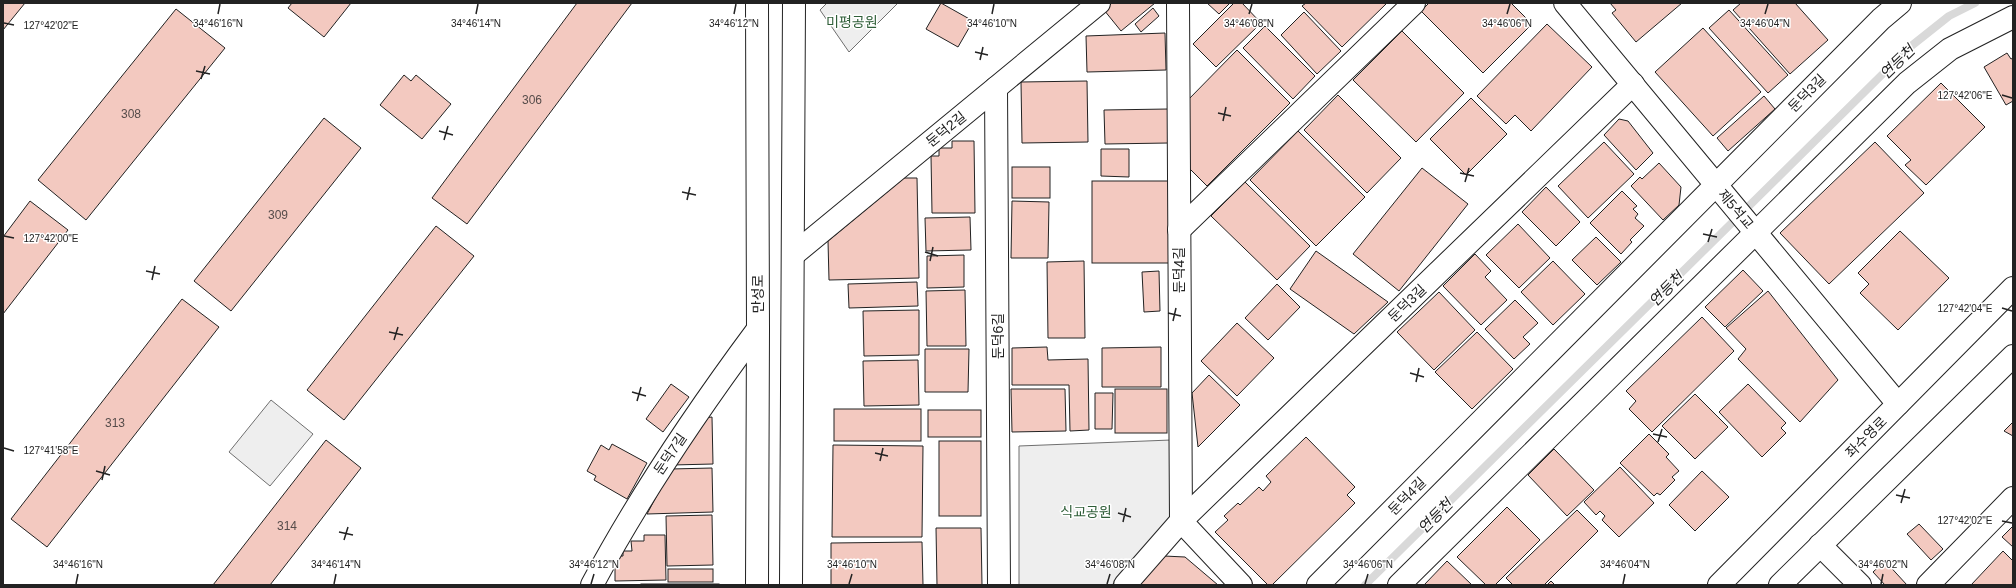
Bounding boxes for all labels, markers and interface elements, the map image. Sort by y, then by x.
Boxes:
park label: 미평공원 [826,14,878,30]
text: 34°46'16"N [193,18,243,29]
text: 34°46'14"N [451,18,501,29]
text: 34°46'12"N [709,18,759,29]
text: 34°46'10"N [967,18,1017,29]
text: 34°46'08"N [1224,18,1274,29]
text: 34°46'06"N [1482,18,1532,29]
text: 34°46'04"N [1740,18,1790,29]
text: 127°42'02"E [23,20,79,31]
water label: 연등천 [1876,40,1919,82]
street label: 둔덕3길 [1785,71,1829,115]
text: 127°42'06"E [1937,90,1993,101]
house number: 306 [522,93,542,107]
house number: 308 [121,107,141,121]
street label: 둔덕2길 [923,108,969,150]
street label: 제5석교 [1715,186,1757,232]
house number: 309 [268,208,288,222]
text: 127°42'00"E [23,233,79,244]
street label: 둔덕4길 [1171,247,1187,293]
water label: 연등천 [1645,267,1688,310]
street label: 만성로 [750,275,766,313]
street label: 둔덕3길 [1385,281,1429,325]
text: 127°42'04"E [1937,303,1993,314]
street label: 둔덕6길 [990,313,1006,359]
street label: 좌수영로 [1842,413,1890,461]
house number: 313 [105,416,125,430]
street label: 둔덕7길 [650,430,690,478]
text: 127°41'58"E [23,445,79,456]
street label: 둔덕4길 [1385,474,1429,518]
water label: 연등천 [1414,494,1457,537]
park label: 식교공원 [1060,504,1112,520]
text: 127°42'02"E [1937,515,1993,526]
house number: 314 [277,519,297,533]
text: 34°46'16"N [53,559,103,570]
text: 34°46'14"N [311,559,361,570]
text: 34°46'12"N [569,559,619,570]
text: 34°46'10"N [827,559,877,570]
text: 34°46'08"N [1085,559,1135,570]
text: 34°46'06"N [1343,559,1393,570]
text: 34°46'04"N [1600,559,1650,570]
text: 34°46'02"N [1858,559,1908,570]

